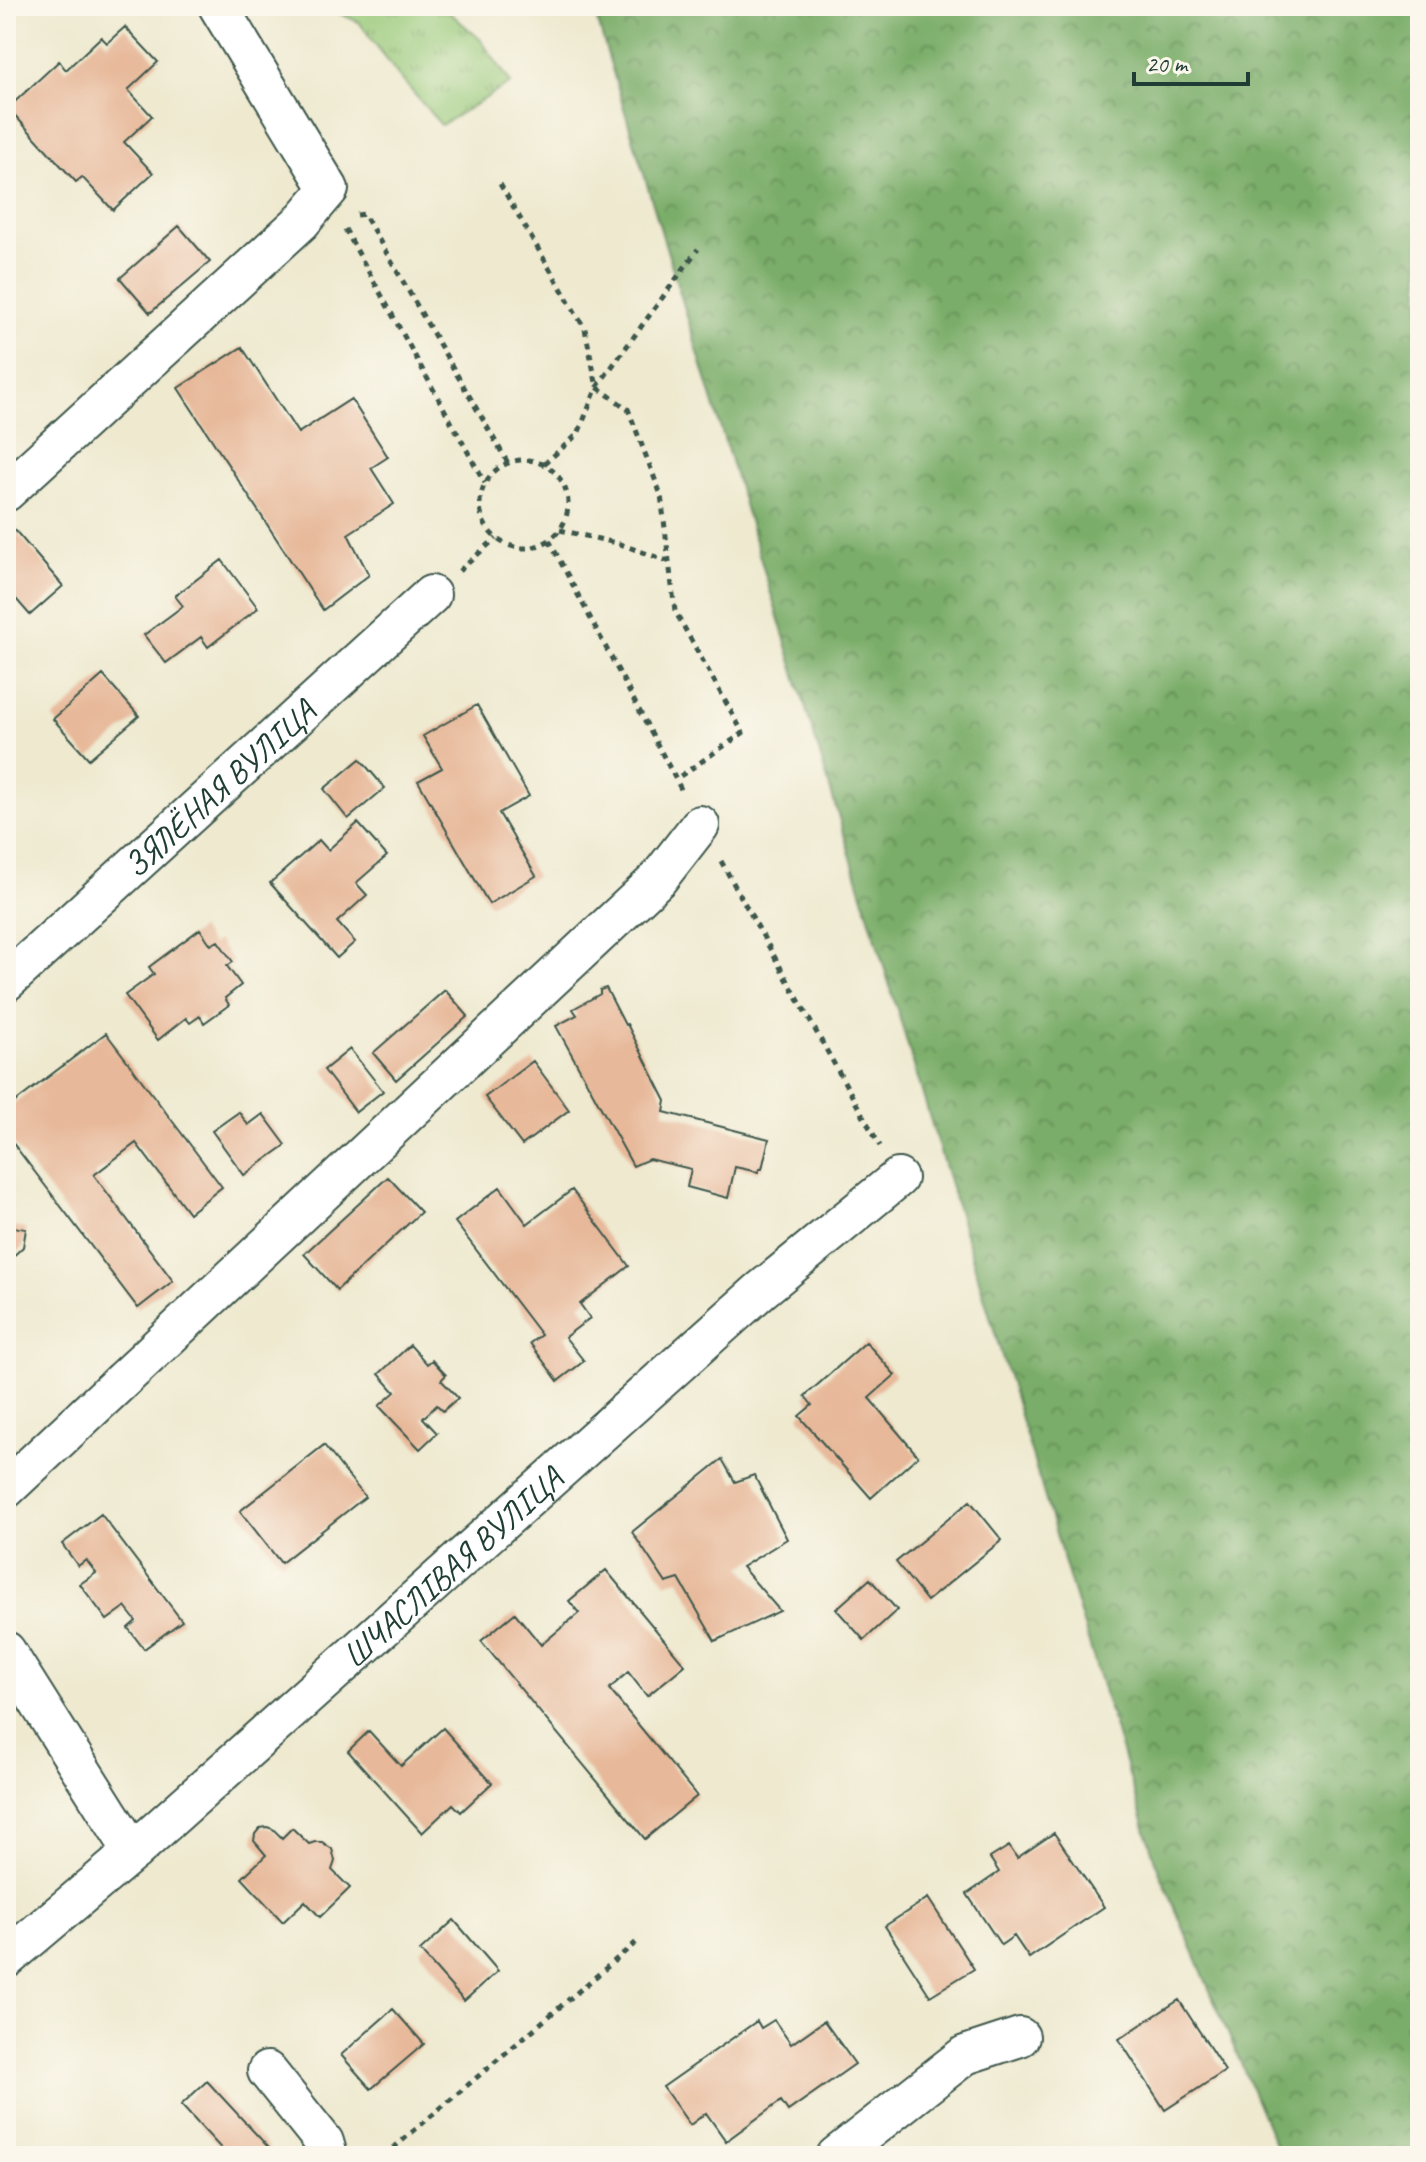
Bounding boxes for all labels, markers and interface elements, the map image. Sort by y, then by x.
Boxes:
scale bar [1134,36,1248,86]
text: 20 m [1146,49,1189,79]
street label: ЗЯЛЁНАЯ ВУЛІЦА [114,689,326,887]
street label: ШЧАСЛІВАЯ ВУЛІЦА [333,1456,573,1677]

